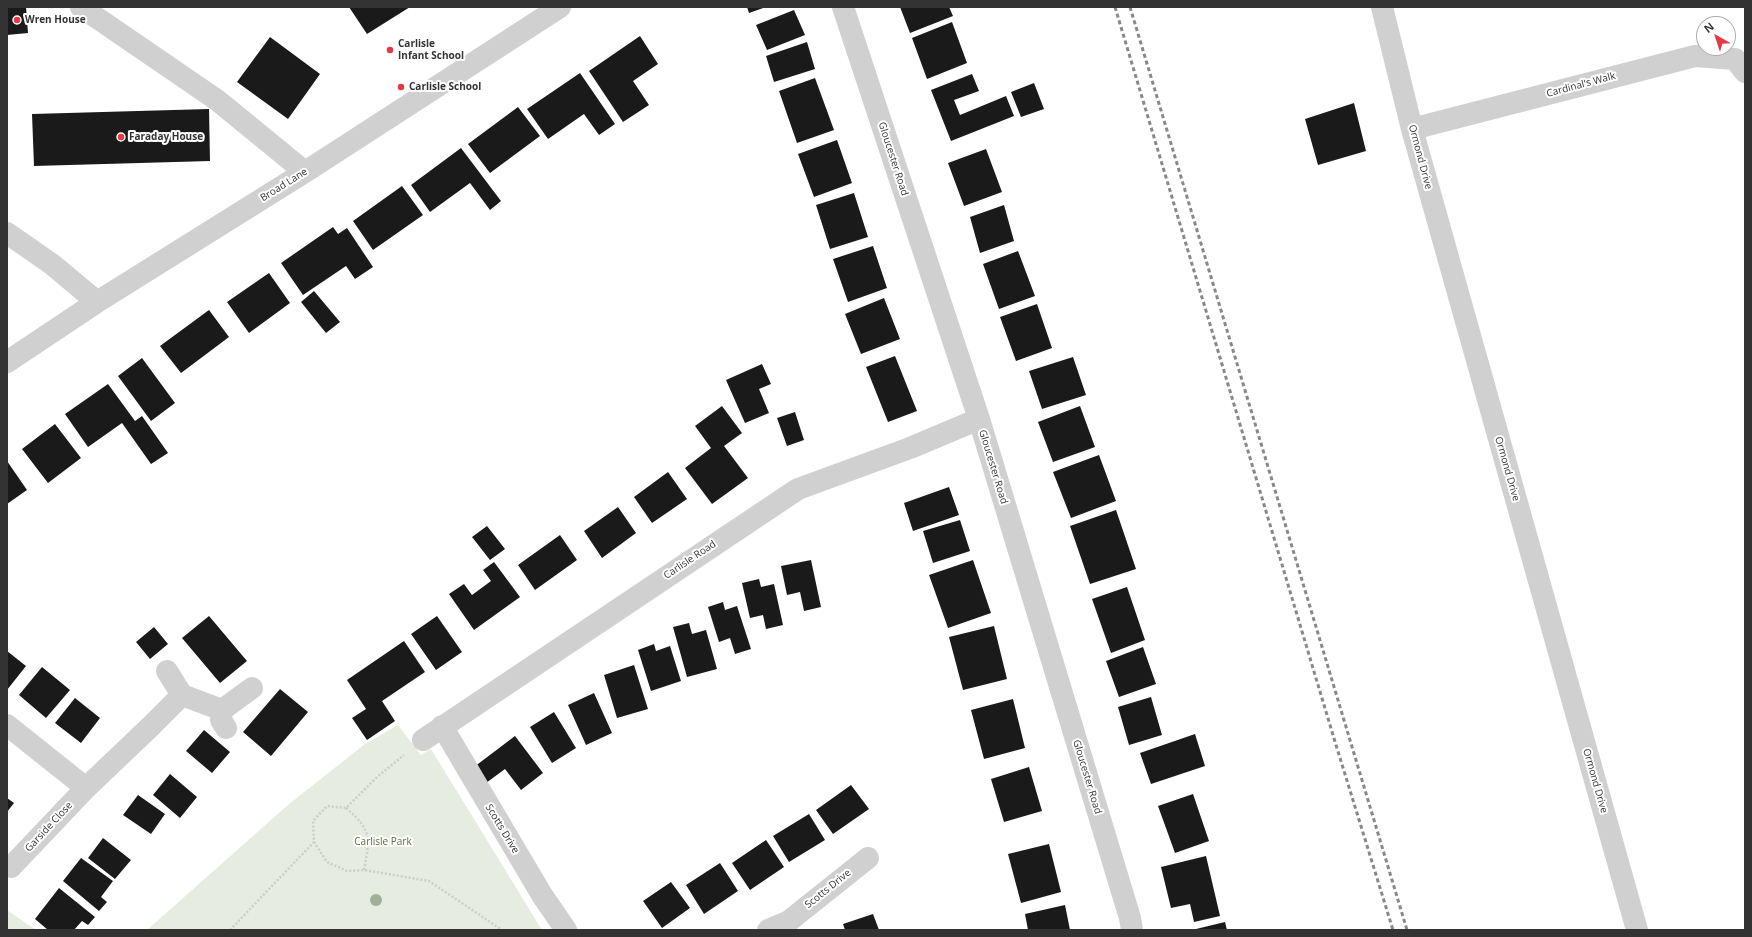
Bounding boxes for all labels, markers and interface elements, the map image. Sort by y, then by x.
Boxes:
place label: Wren House [25,14,86,26]
marker: Wren House [12,15,22,25]
north arrow [1696,16,1736,56]
text: N [1701,18,1717,36]
place label: Carlisle Infant School [398,38,464,62]
marker: Carlisle Infant School [385,45,395,55]
street label: Cardinal's Walk [1545,70,1617,100]
place label: Carlisle School [409,81,481,93]
marker: Carlisle School [396,82,406,92]
street label: Gloucester Road [875,121,911,197]
street label: Ormond Drive [1406,123,1434,191]
place label: Faraday House [129,131,203,143]
marker: Faraday House [116,132,126,142]
street label: Broad Lane [258,166,310,204]
street label: Gloucester Road [976,429,1010,505]
street label: Ormond Drive [1492,435,1522,503]
street label: Carlisle Road [662,538,718,582]
street label: Gloucester Road [1070,739,1104,815]
street label: Ormond Drive [1580,747,1610,815]
street label: Garside Close [23,800,75,854]
street label: Scotts Drive [483,802,521,856]
park label: Carlisle Park [354,836,412,848]
street label: Scotts Drive [803,867,853,911]

